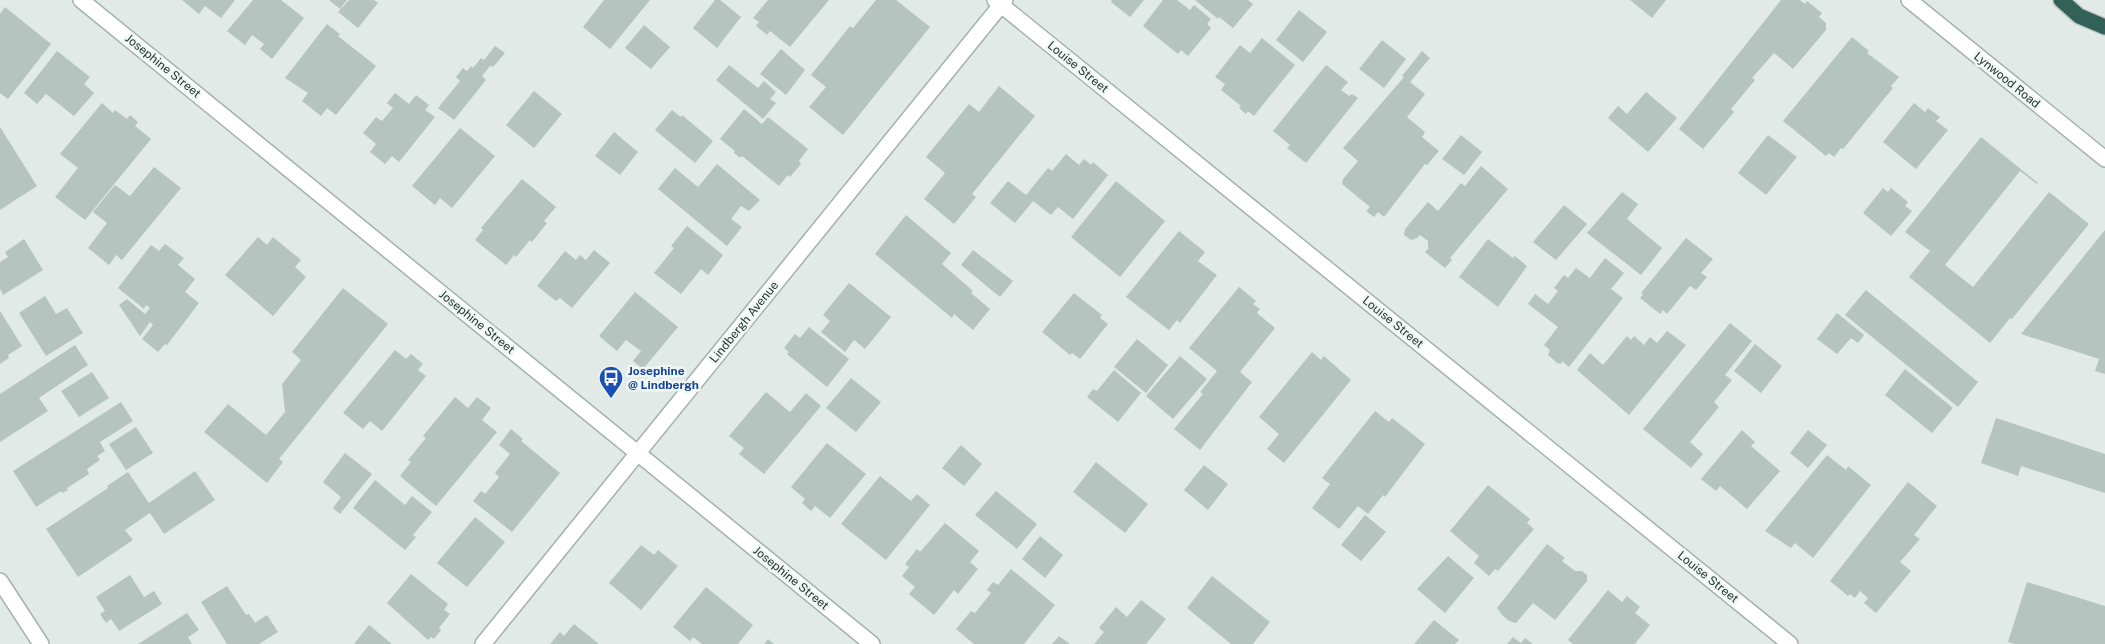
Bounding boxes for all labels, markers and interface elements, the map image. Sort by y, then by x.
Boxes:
street label: Josephine Street [122,31,204,101]
street label: Louise Street [1045,38,1112,96]
street label: Lynwood Road [1971,49,2043,111]
street label: Lindbergh Avenue [707,278,781,366]
street label: Josephine Street [436,287,518,357]
street label: Louise Street [1360,293,1427,351]
place label: Josephine @ Lindbergh [628,364,699,392]
bus stop icon: Josephine @ Lindbergh [598,365,624,399]
street label: Josephine Street [750,543,832,613]
street label: Louise Street [1675,548,1742,606]

